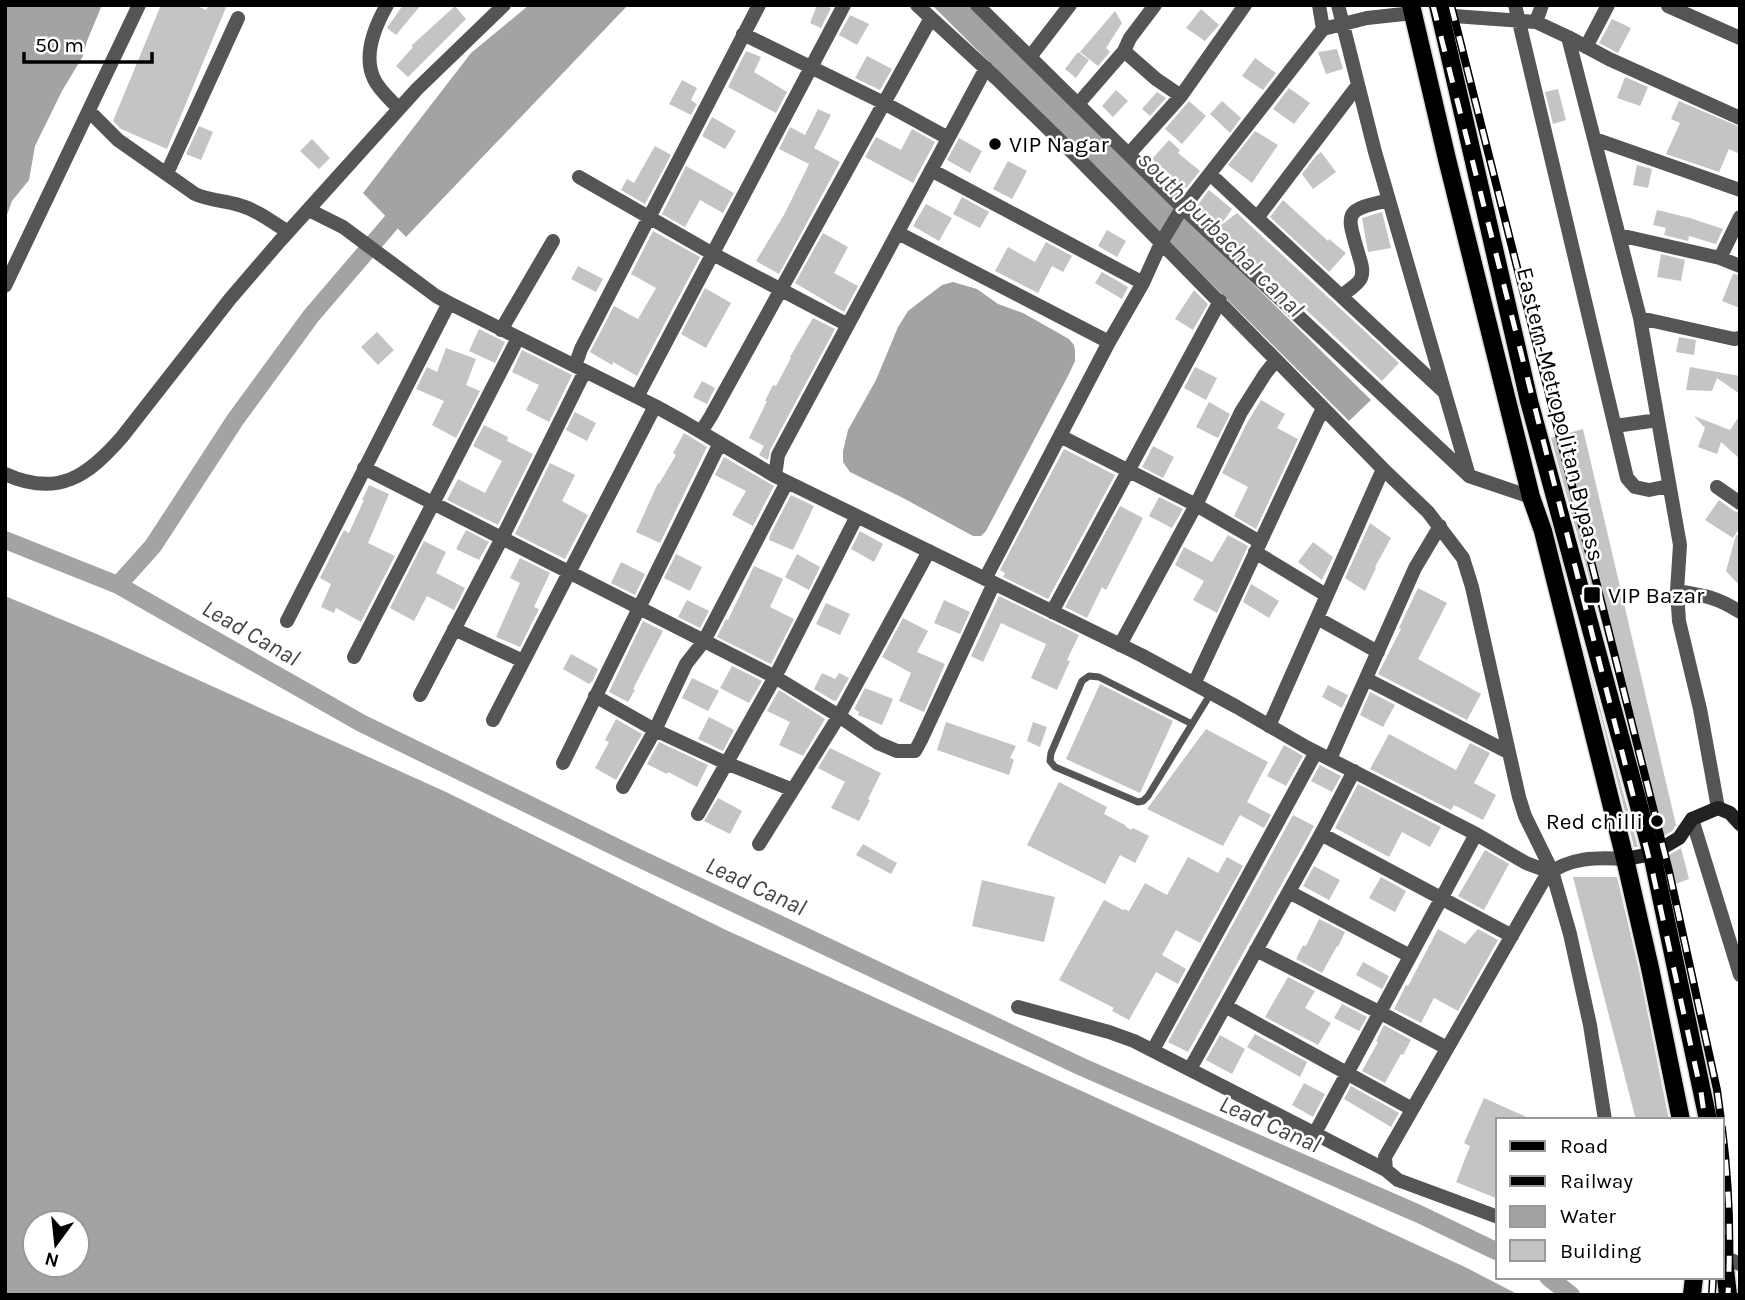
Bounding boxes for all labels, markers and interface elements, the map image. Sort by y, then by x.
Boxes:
scale bar [24,21,152,65]
text: 50 m [35,33,84,57]
place label: VIP Nagar [1009,131,1110,158]
marker: VIP Nagar [987,136,1003,152]
water label: south purbachal canal [1132,145,1310,323]
street label: Eastern Metropolitan Bypass [1511,264,1610,564]
place label: VIP Bazar [1608,582,1705,609]
marker: VIP Bazar [1582,585,1602,605]
water label: Lead Canal [197,594,305,672]
place label: Red chilli [1546,808,1643,835]
marker: Red chilli [1649,813,1665,829]
water label: Lead Canal [701,851,811,921]
water label: Lead Canal [1215,1089,1325,1159]
legend [1496,1118,1724,1279]
text: Road [1560,1134,1608,1158]
text: Railway [1560,1169,1633,1193]
text: Water [1560,1204,1616,1228]
north arrow [21,1209,91,1279]
text: Building [1560,1239,1641,1263]
text: N [42,1247,61,1272]

